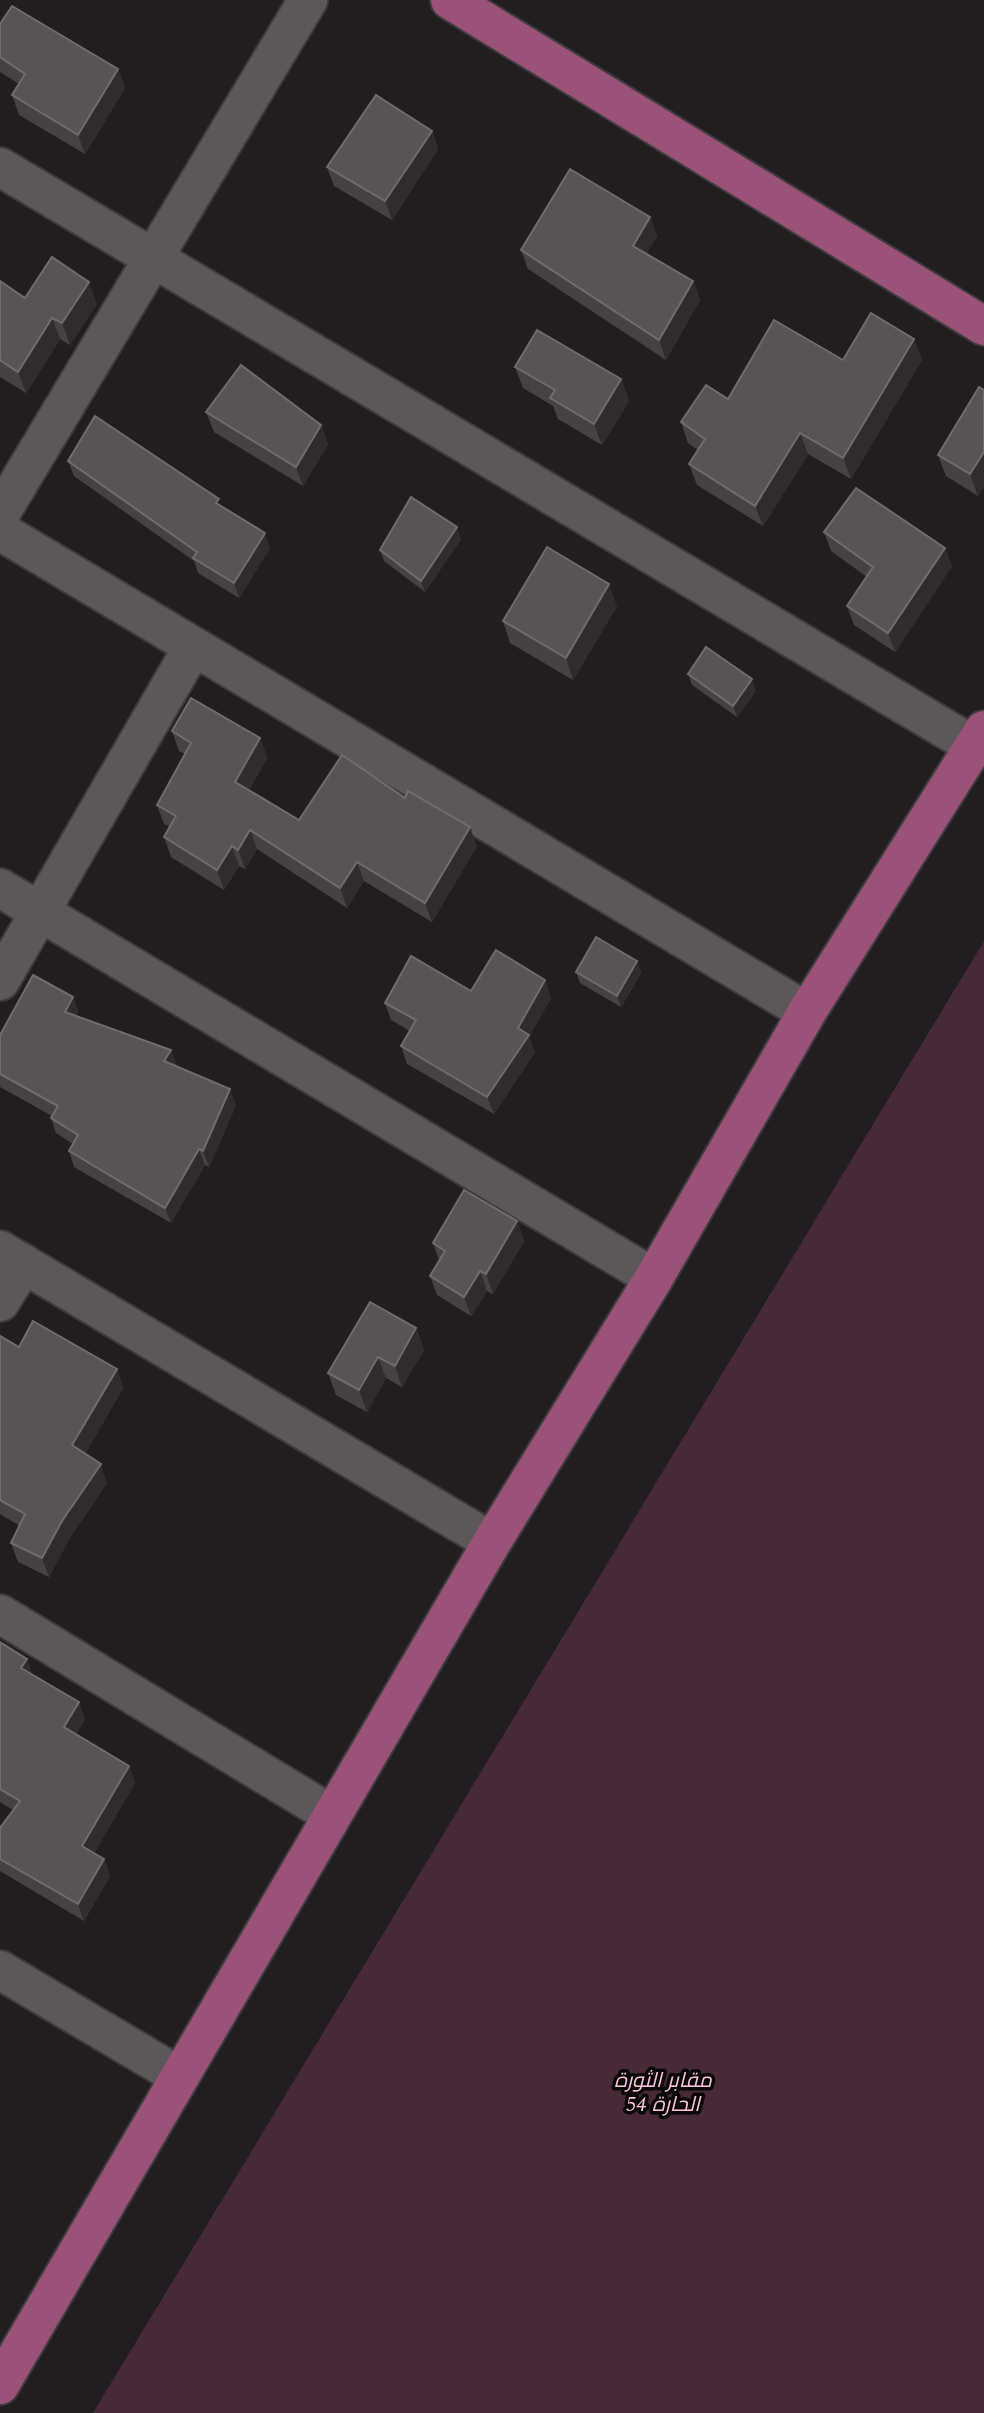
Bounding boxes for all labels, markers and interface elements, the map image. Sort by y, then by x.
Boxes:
park label: مقابر الثورة الحارة 54 [614,2065,712,2121]

